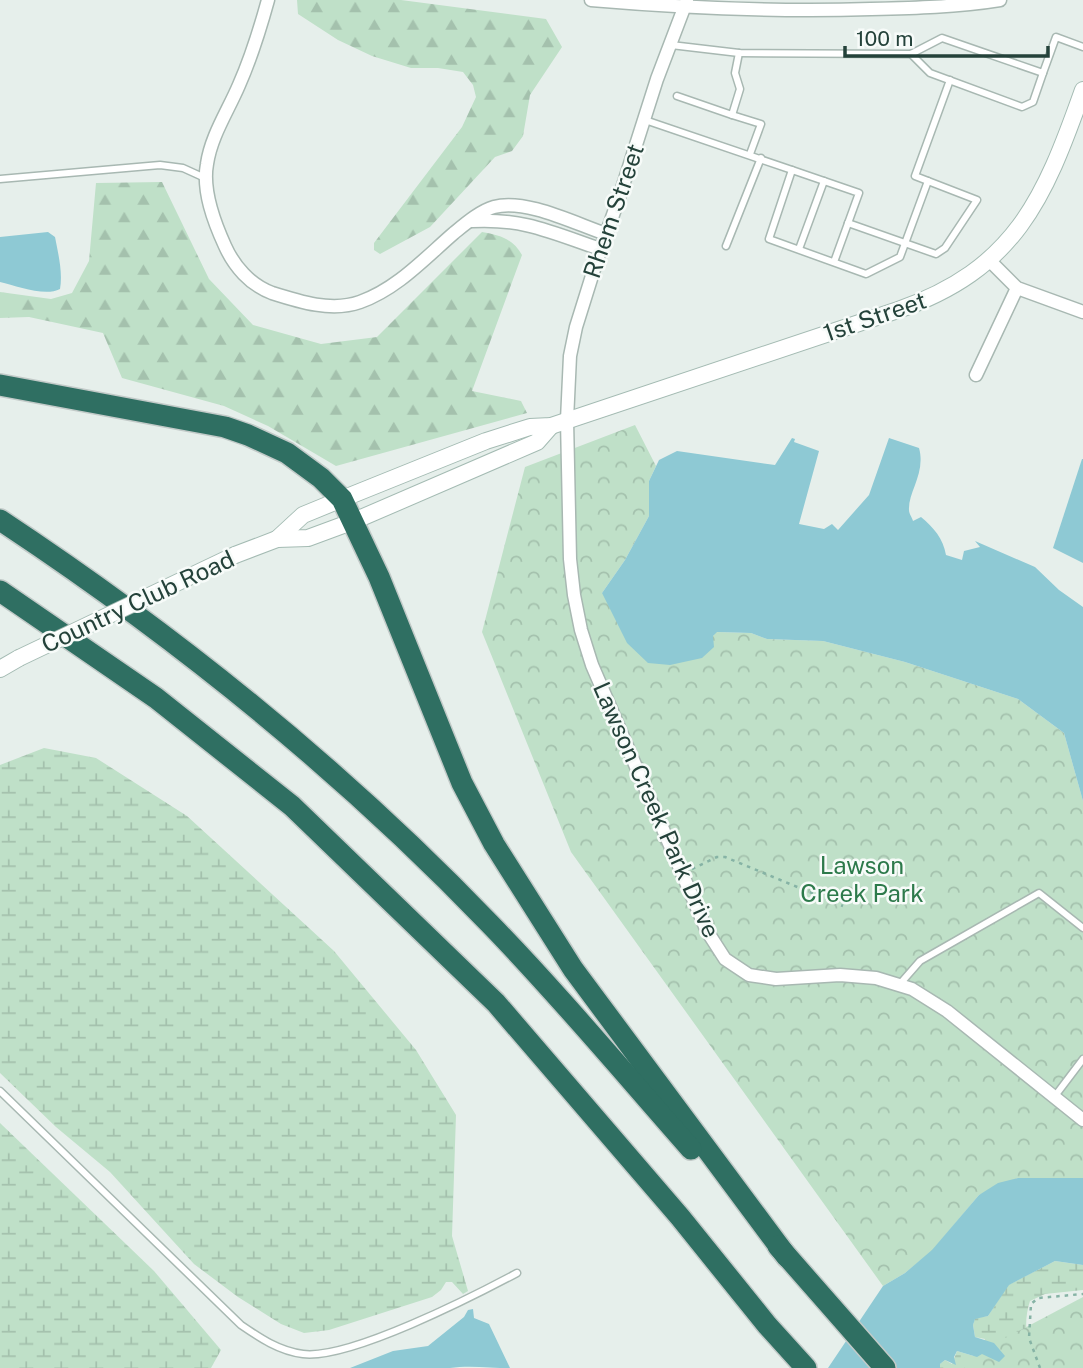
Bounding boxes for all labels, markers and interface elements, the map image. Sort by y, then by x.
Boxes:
scale bar [845,14,1048,58]
text: 100 m [856,26,913,51]
street label: Rhem Street [577,140,649,282]
street label: 1st Street [820,285,930,347]
street label: Country Club Road [37,544,238,658]
street label: Lawson Creek Park Drive [588,677,726,942]
park label: Lawson Creek Park [800,851,924,907]

